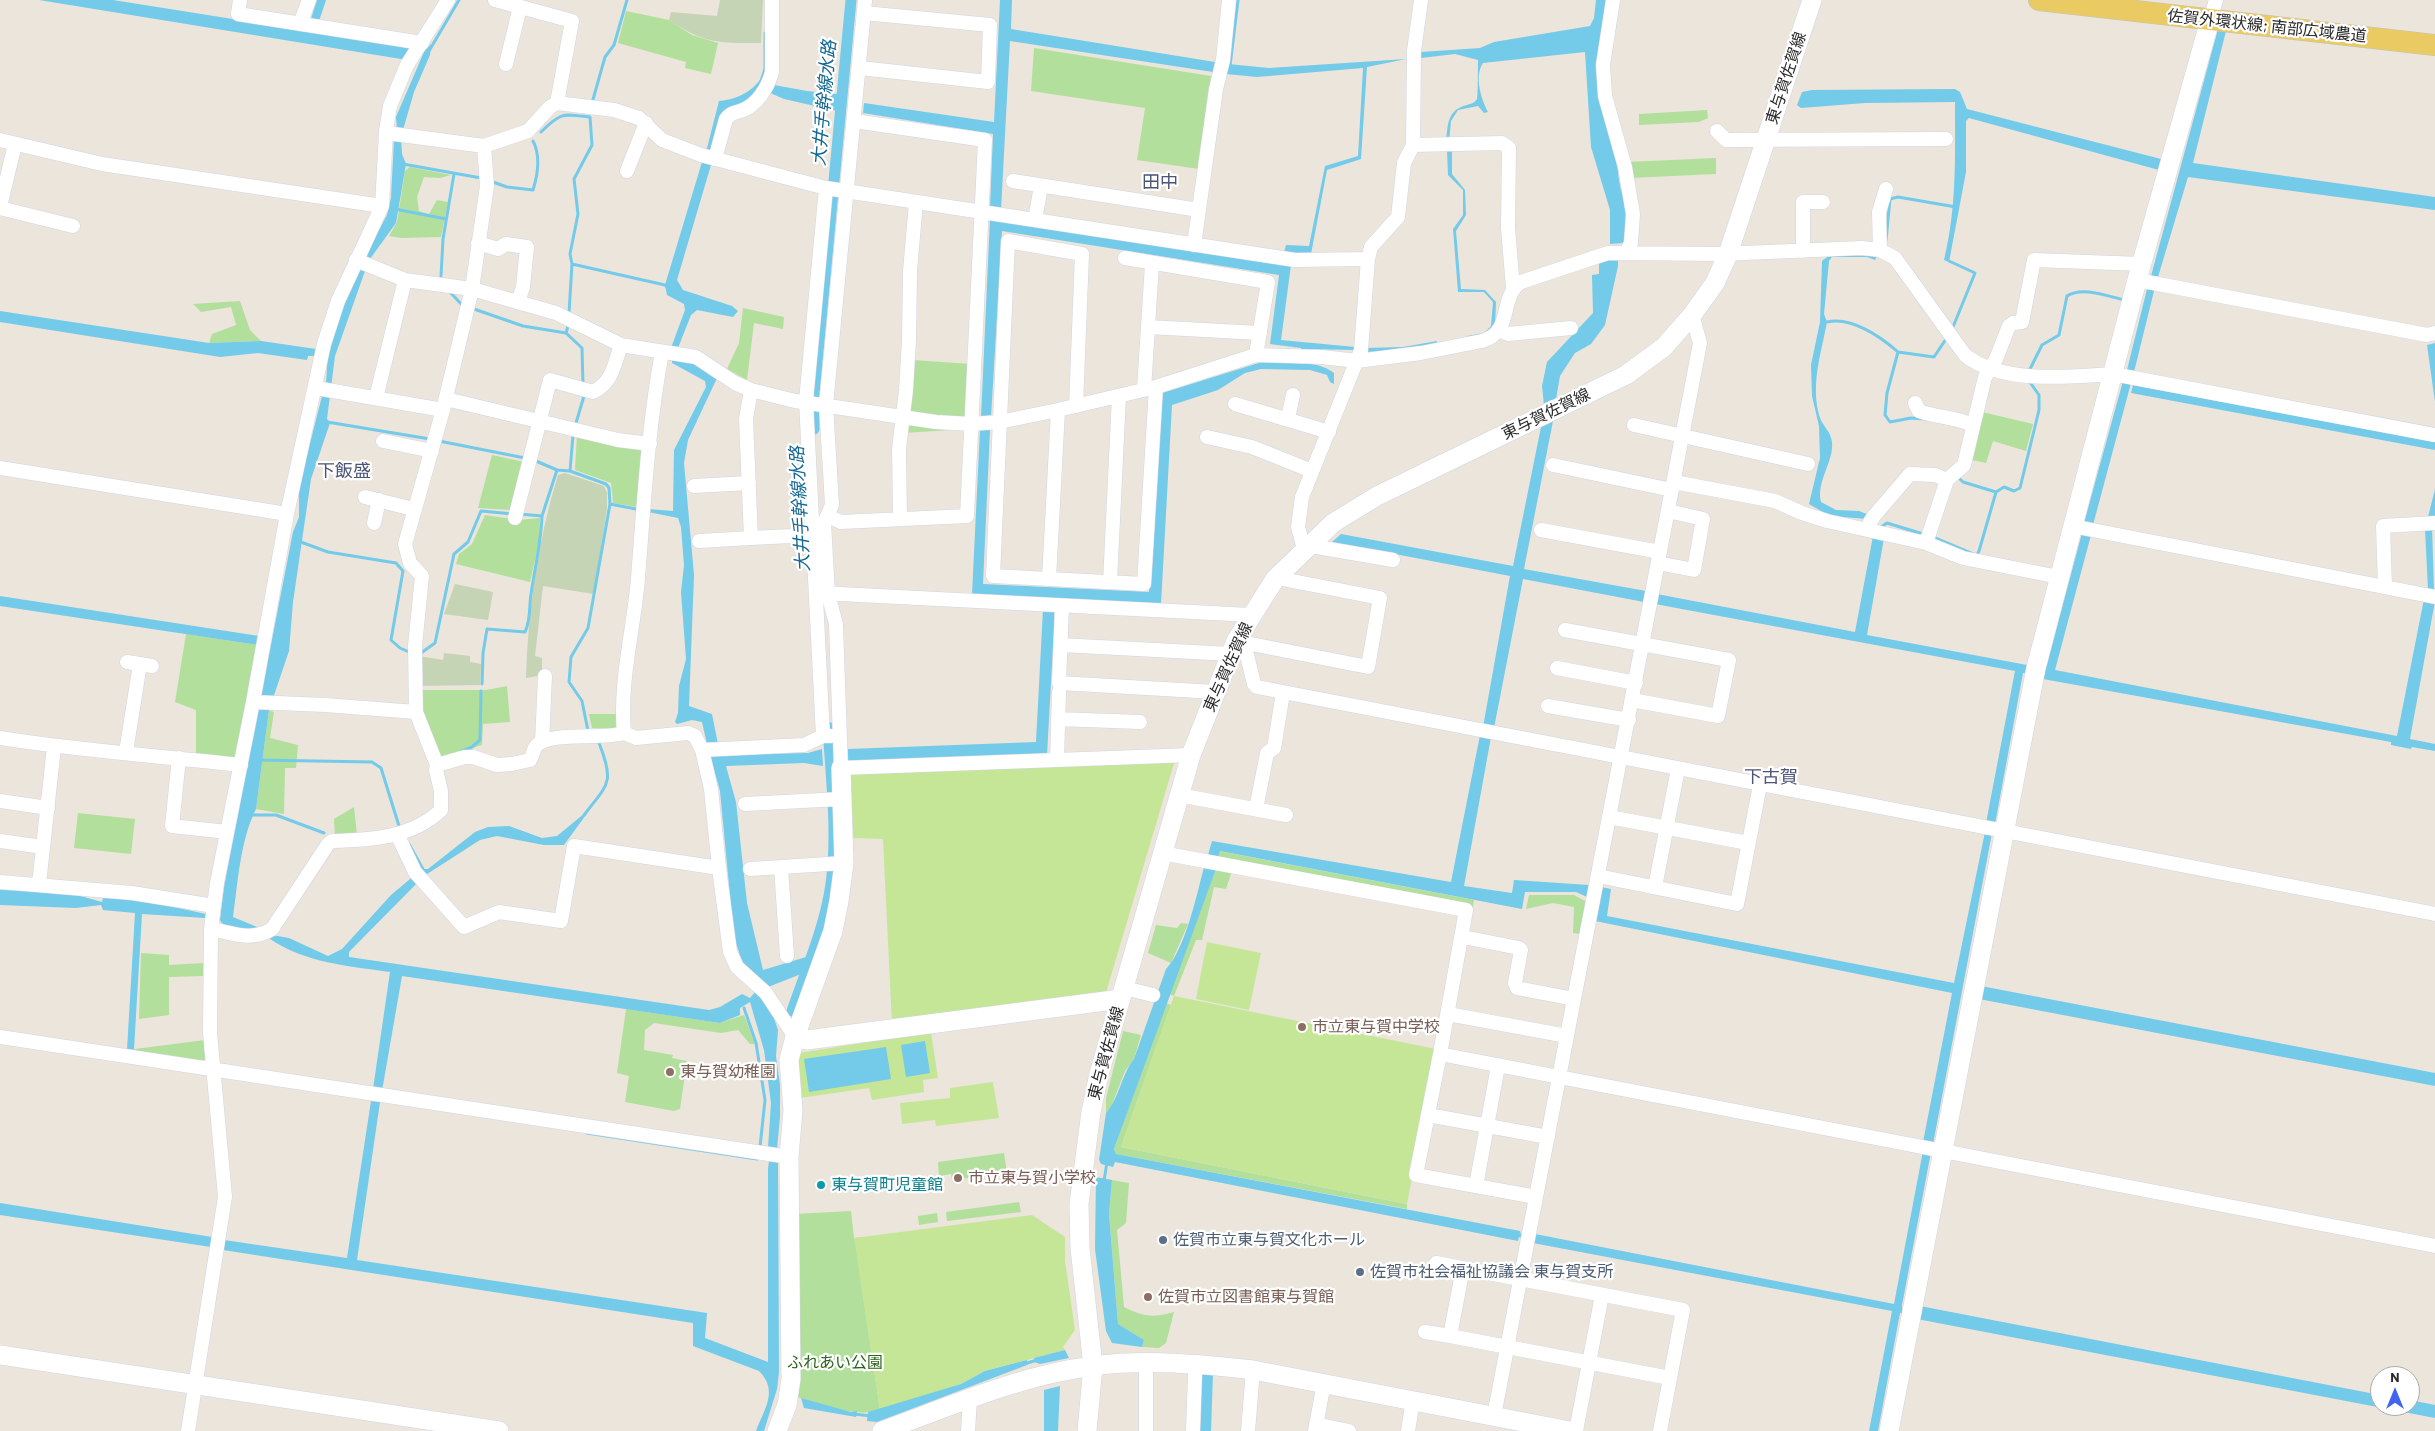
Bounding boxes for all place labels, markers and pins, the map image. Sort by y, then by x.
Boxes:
place label: 市立東与賀中学校 [1312,1017,1440,1037]
marker: 市立東与賀中学校 [1296,1021,1308,1033]
place label: 東与賀幼稚園 [680,1062,776,1082]
marker: 東与賀幼稚園 [664,1066,676,1078]
place label: 市立東与賀小学校 [968,1168,1096,1188]
marker: 市立東与賀小学校 [952,1172,964,1184]
place label: 東与賀町児童館 [831,1175,943,1195]
marker: 東与賀町児童館 [815,1179,827,1191]
place label: 佐賀市立東与賀文化ホール [1173,1230,1365,1250]
marker: 佐賀市立東与賀文化ホール [1157,1234,1169,1246]
place label: 佐賀市社会福祉協議会 東与賀支所 [1370,1262,1613,1282]
marker: 佐賀市社会福祉協議会 東与賀支所 [1354,1266,1366,1278]
place label: 佐賀市立図書館東与賀館 [1158,1287,1334,1307]
marker: 佐賀市立図書館東与賀館 [1142,1291,1154,1303]

